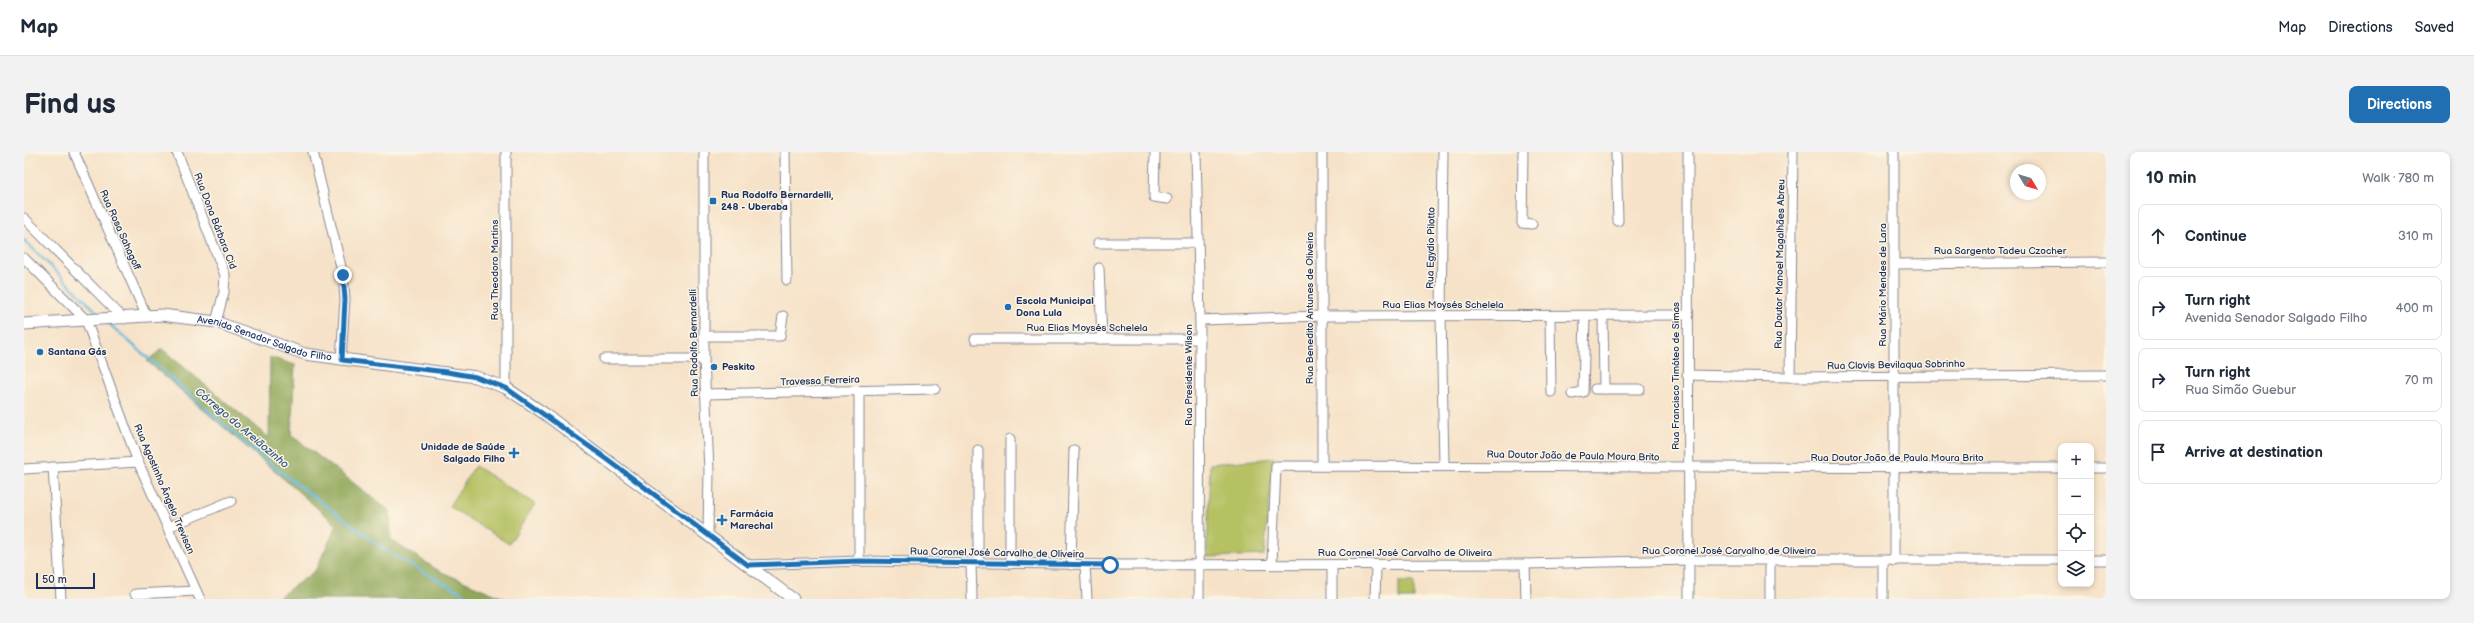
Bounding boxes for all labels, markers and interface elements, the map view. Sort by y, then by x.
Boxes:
text: Map [20,16,58,39]
text: Map [2278,19,2306,36]
text: Directions [2328,19,2393,36]
text: Saved [2415,19,2454,36]
button: Directions [2349,86,2450,123]
text: Find us [24,88,116,121]
north arrow [2010,164,2046,200]
text: 10 min [2146,168,2197,188]
text: Walk · 780 m [2362,170,2434,186]
street label: Rua Dona Bárbara Cid [191,171,239,271]
street label: Rua Doutor Manoel Magalhães Abreu [1773,179,1787,349]
street label: Rua Rosa Sahagoff [97,188,143,273]
place label: Rua Rodolfo Bernardelli, 248 - Uberaba [721,189,833,213]
marker: Rua Rodolfo Bernardelli, 248 - Uberaba [708,196,718,206]
street label: Rua Egydio Pilotto [1424,207,1438,289]
street label: Rua Theodoro Martins [489,220,501,320]
street label: Rua Mário Mendes de Lara [1877,223,1889,347]
icon: ahead [2147,225,2169,247]
text: Continue [2185,227,2247,246]
text: 310 m [2398,228,2433,244]
street label: Rua Benedito Antunes de Oliveira [1304,231,1316,384]
street label: Rua Sargento Tadeu Czocher [1934,245,2067,257]
route end [334,266,352,284]
street label: Rua Rodolfo Bernardelli [687,289,701,397]
text: Turn right [2185,291,2250,310]
place label: Escola Municipal Dona Lula [1016,295,1094,319]
icon: right [2147,297,2169,319]
street label: Rua Elias Moysés Schelela [1382,299,1504,311]
text: 400 m [2396,300,2433,316]
marker: Escola Municipal Dona Lula [1003,302,1013,312]
street label: Rua Francisco Timóteo de Simas [1670,302,1682,450]
text: Avenida Senador Salgado Filho [2185,310,2367,326]
street label: Avenida Senador Salgado Filho [196,314,333,364]
street label: Rua Elias Moysés Schelela [1026,322,1148,334]
street label: Rua Presidente Wilson [1183,324,1195,426]
place label: Santana Gás [48,346,106,358]
marker: Santana Gás [35,347,45,357]
street label: Rua Clovis Bevilaqua Sobrinho [1827,358,1965,372]
place label: Peskito [722,361,755,373]
marker: Peskito [709,362,719,372]
text: Turn right [2185,363,2250,382]
icon: right [2147,369,2169,391]
text: 70 m [2405,372,2433,388]
street label: Travessa Ferreira [780,374,860,388]
text: Rua Simão Guebur [2185,382,2296,398]
water label: Córrego do Areiãozinho [193,385,292,471]
street label: Rua Agostinho Ângelo Trevisan [131,422,198,556]
place label: Unidade de Saúde Salgado Filho [421,441,505,465]
icon: arrive [2147,441,2169,463]
map controls [2058,443,2094,587]
button: + [2058,443,2094,479]
text: Arrive at destination [2185,443,2323,462]
marker: Unidade de Saúde Salgado Filho [508,447,520,459]
street label: Rua Doutor João de Paula Moura Brito [1486,448,1660,464]
street label: Rua Doutor João de Paula Moura Brito [1810,452,1984,464]
button: − [2058,479,2094,515]
place label: Farmácia Marechal [730,508,774,532]
marker: Farmácia Marechal [717,515,727,525]
button: locate [2058,515,2094,551]
street label: Rua Coronel José Carvalho de Oliveira [910,545,1085,561]
street label: Rua Coronel José Carvalho de Oliveira [1642,545,1817,557]
street label: Rua Coronel José Carvalho de Oliveira [1318,547,1493,559]
button: layers [2058,551,2094,587]
route start [1101,556,1119,574]
scale bar [36,571,95,590]
text: 50 m [42,573,67,586]

